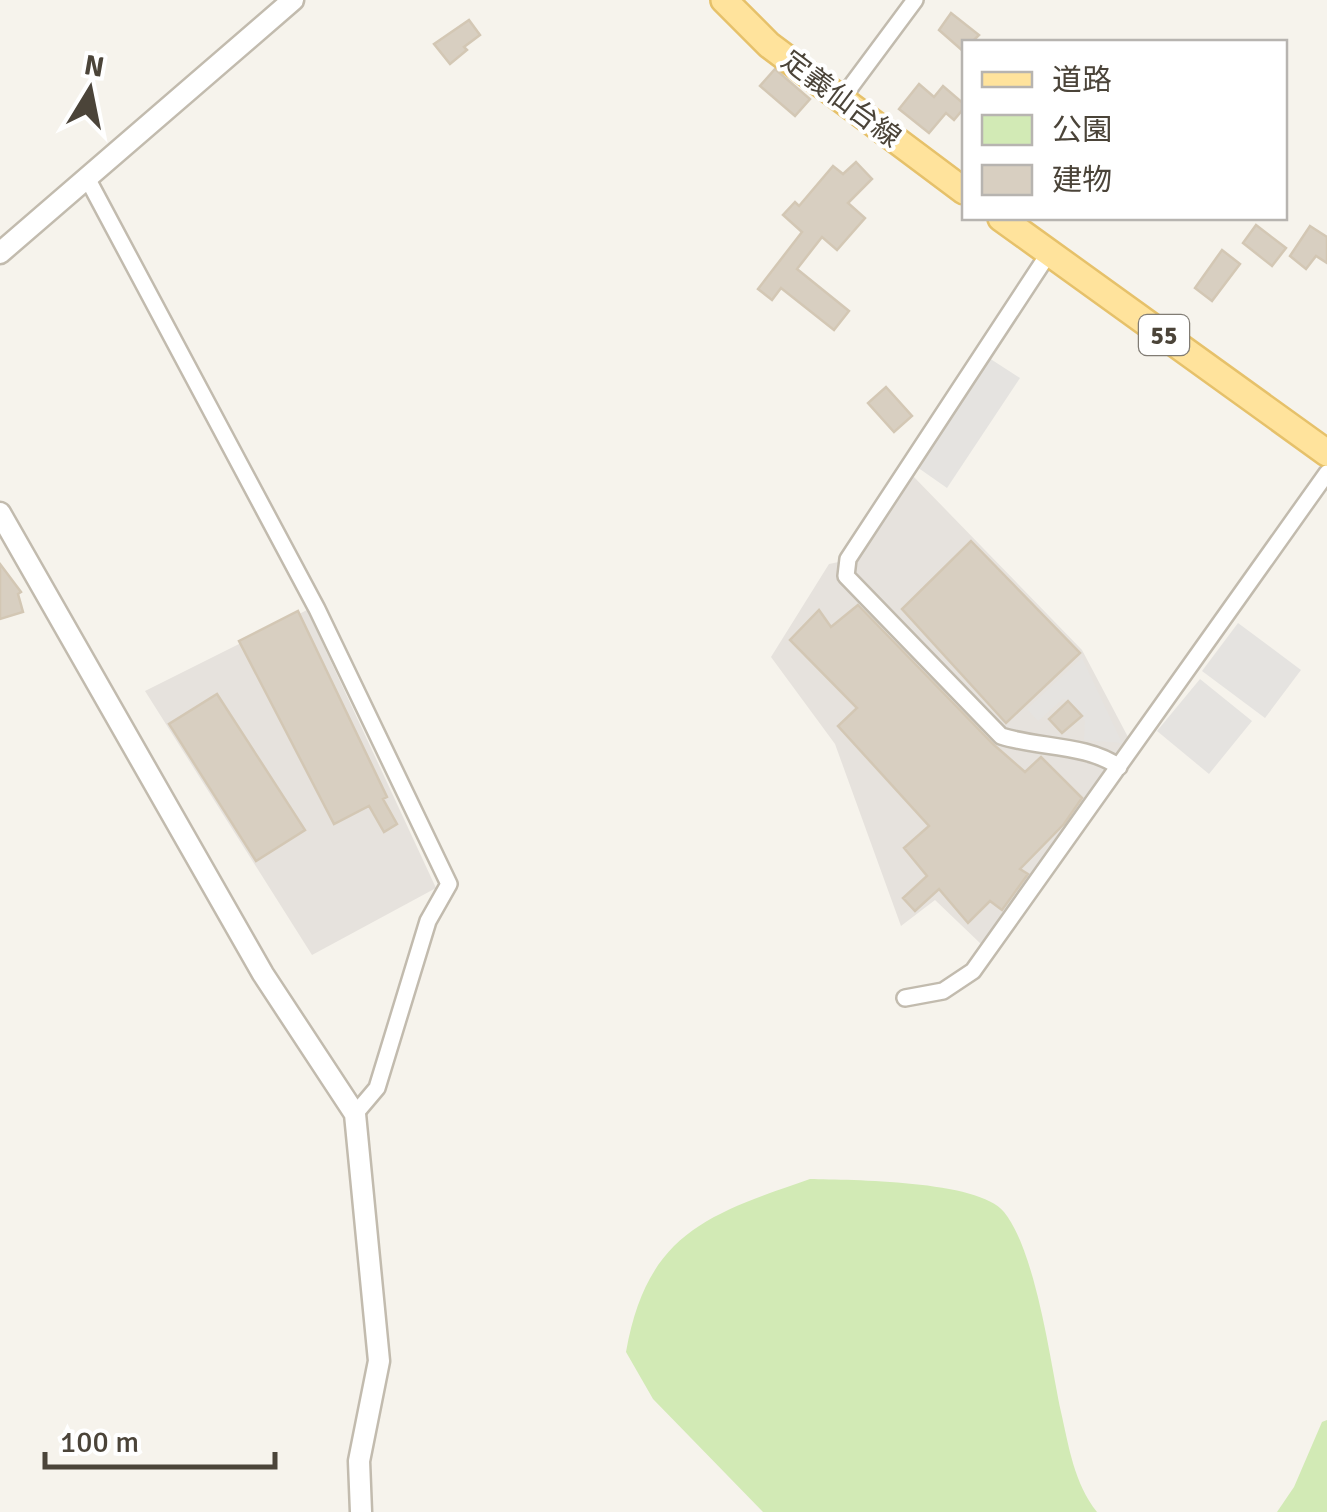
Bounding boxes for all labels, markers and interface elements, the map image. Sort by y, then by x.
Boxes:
north arrow [40,40,140,140]
legend [962,40,1287,220]
street label: 定義仙台線 [775,43,907,155]
text: N [82,48,107,85]
text: 道路 [1052,62,1112,99]
text: 公園 [1052,112,1112,149]
text: 建物 [1052,162,1112,199]
road number: 55 [1139,315,1189,355]
scale bar [45,1407,275,1469]
text: 100 m [60,1424,139,1461]

